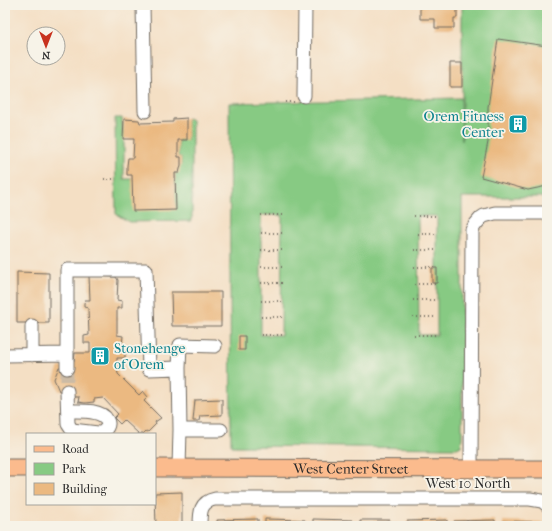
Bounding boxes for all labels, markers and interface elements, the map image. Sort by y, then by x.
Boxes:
north arrow [26,26,66,66]
text: N [41,49,50,62]
place label: Orem Fitness Center [424,108,504,141]
building icon: Orem Fitness Center [507,113,529,135]
place label: Stonehenge of Orem [114,340,185,373]
building icon: Stonehenge of Orem [89,345,111,367]
legend [26,433,156,505]
text: Road [62,442,89,456]
street label: West Center Street [292,460,409,478]
text: Park [62,462,87,476]
street label: West 10 North [425,475,511,492]
text: Building [62,482,107,496]

